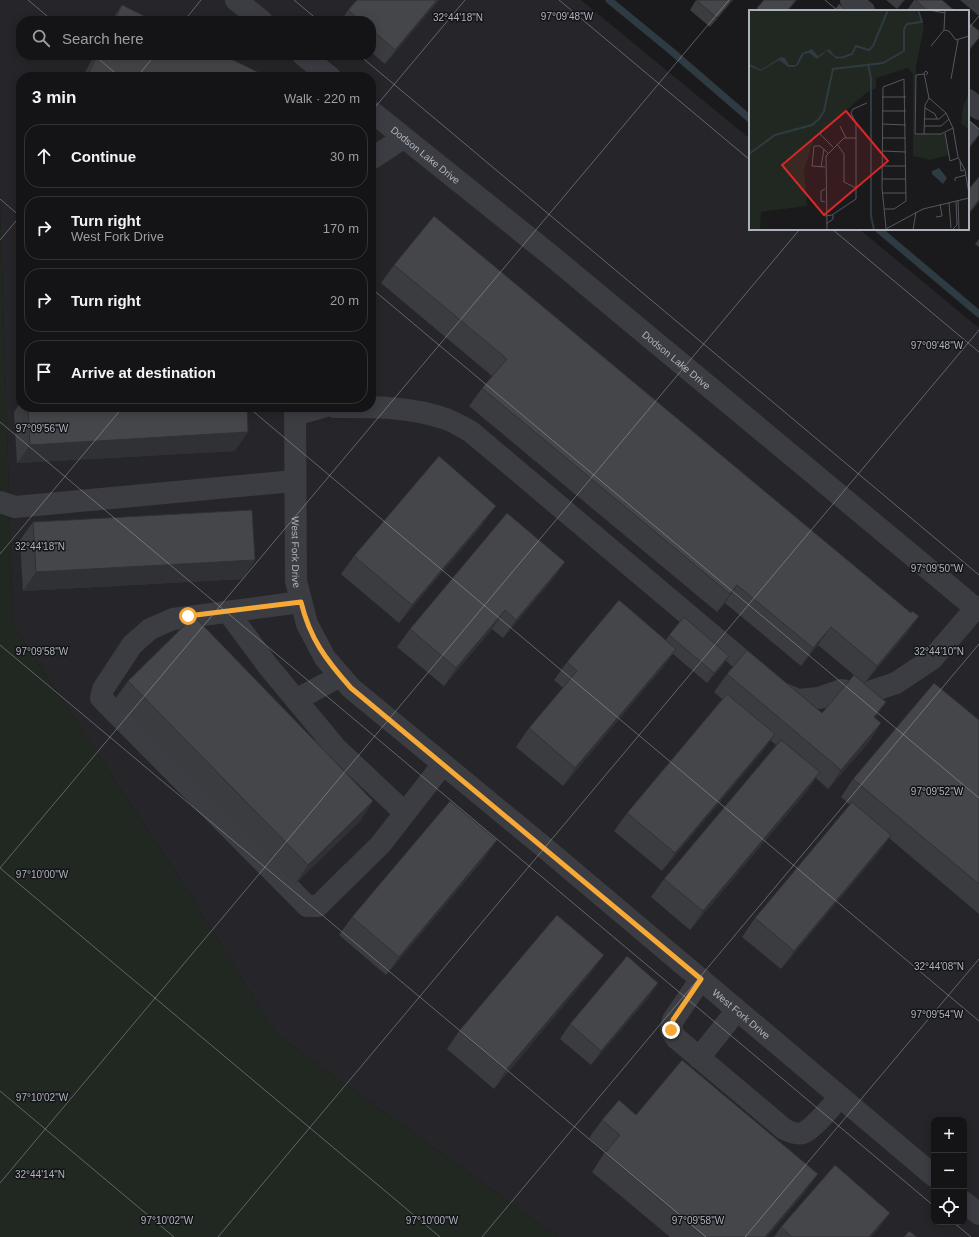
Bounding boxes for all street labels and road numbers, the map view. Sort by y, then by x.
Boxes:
street label: Dodson Lake Drive [389,124,462,186]
street label: Dodson Lake Drive [640,329,713,392]
street label: West Fork Drive [290,516,303,589]
street label: West Fork Drive [710,987,772,1042]

